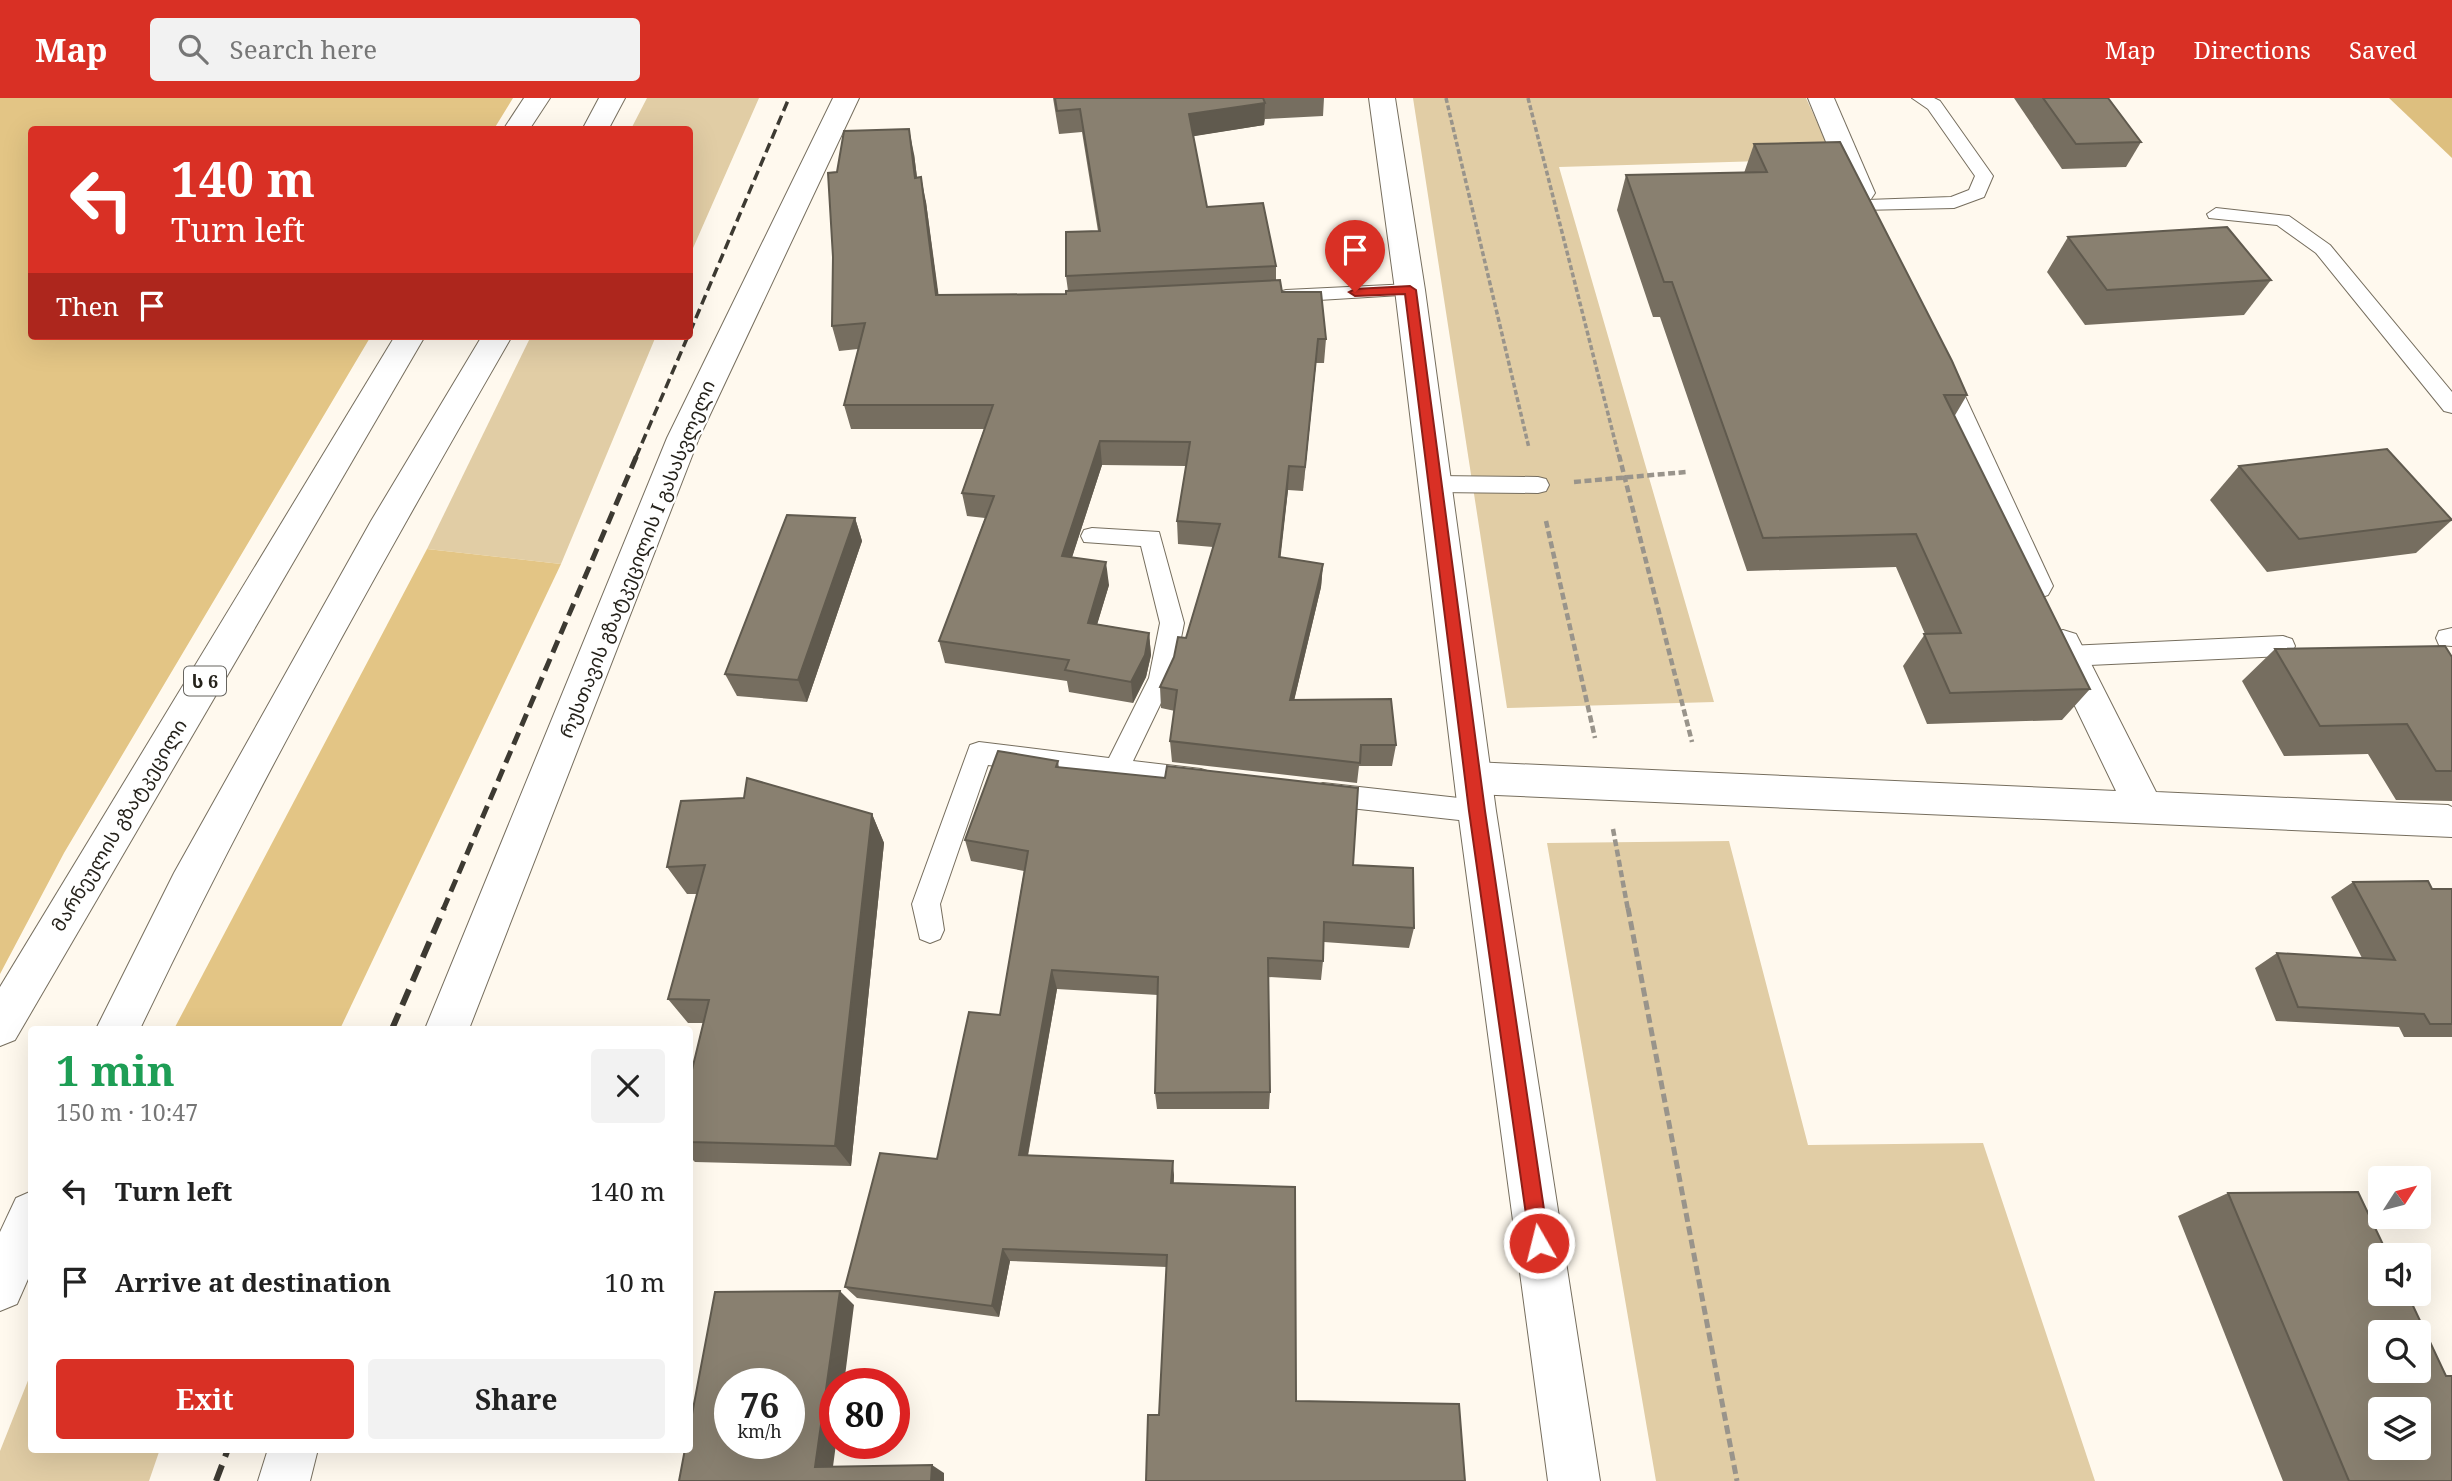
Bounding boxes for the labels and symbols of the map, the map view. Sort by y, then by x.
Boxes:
pin [1325,220,1385,292]
street label: რუსთავის გზატკეცილის I გასასვლელი [553,376,721,742]
road number: ს 6 [184,666,226,696]
street label: მარნეულის გზატკეცილი [45,714,193,936]
north arrow [2368,1166,2431,1228]
position arrow [1502,1206,1576,1280]
speed limit sign: 80 [819,1368,910,1459]

